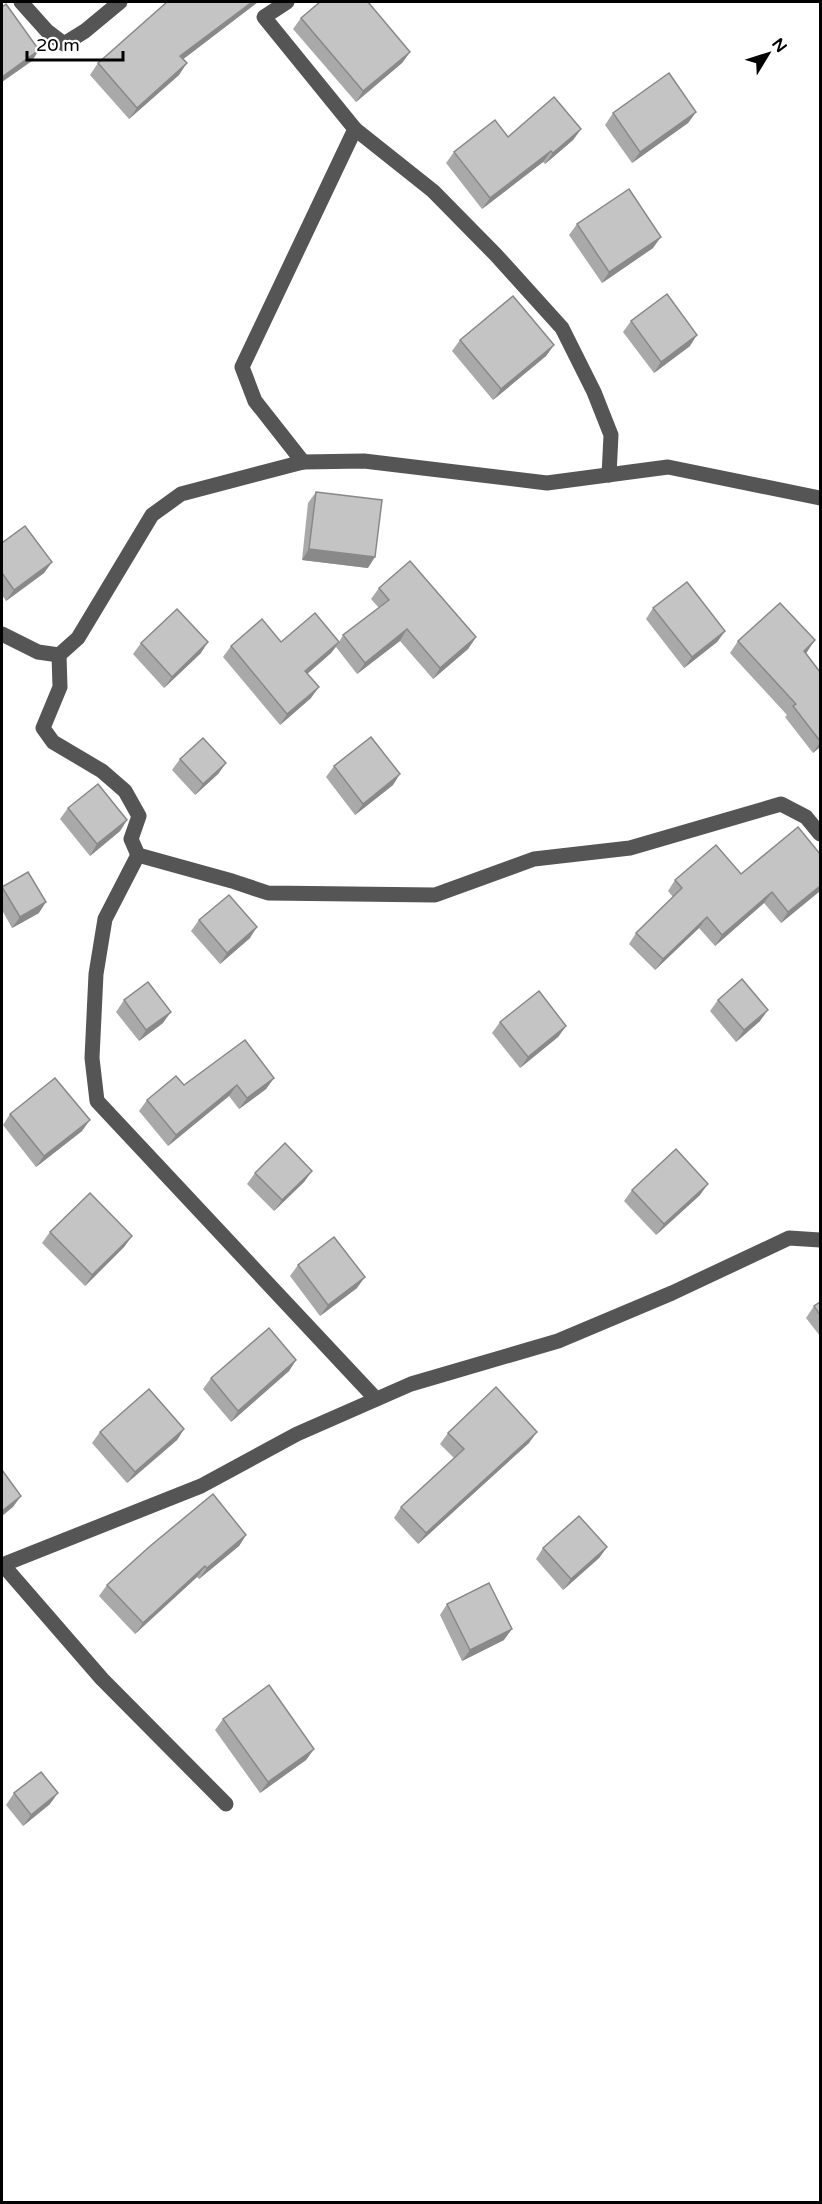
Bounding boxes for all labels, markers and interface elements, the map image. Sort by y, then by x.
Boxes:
scale bar [27,24,123,62]
north arrow [738,24,798,84]
text: 20 m [36,34,80,56]
text: N [767,34,791,57]

